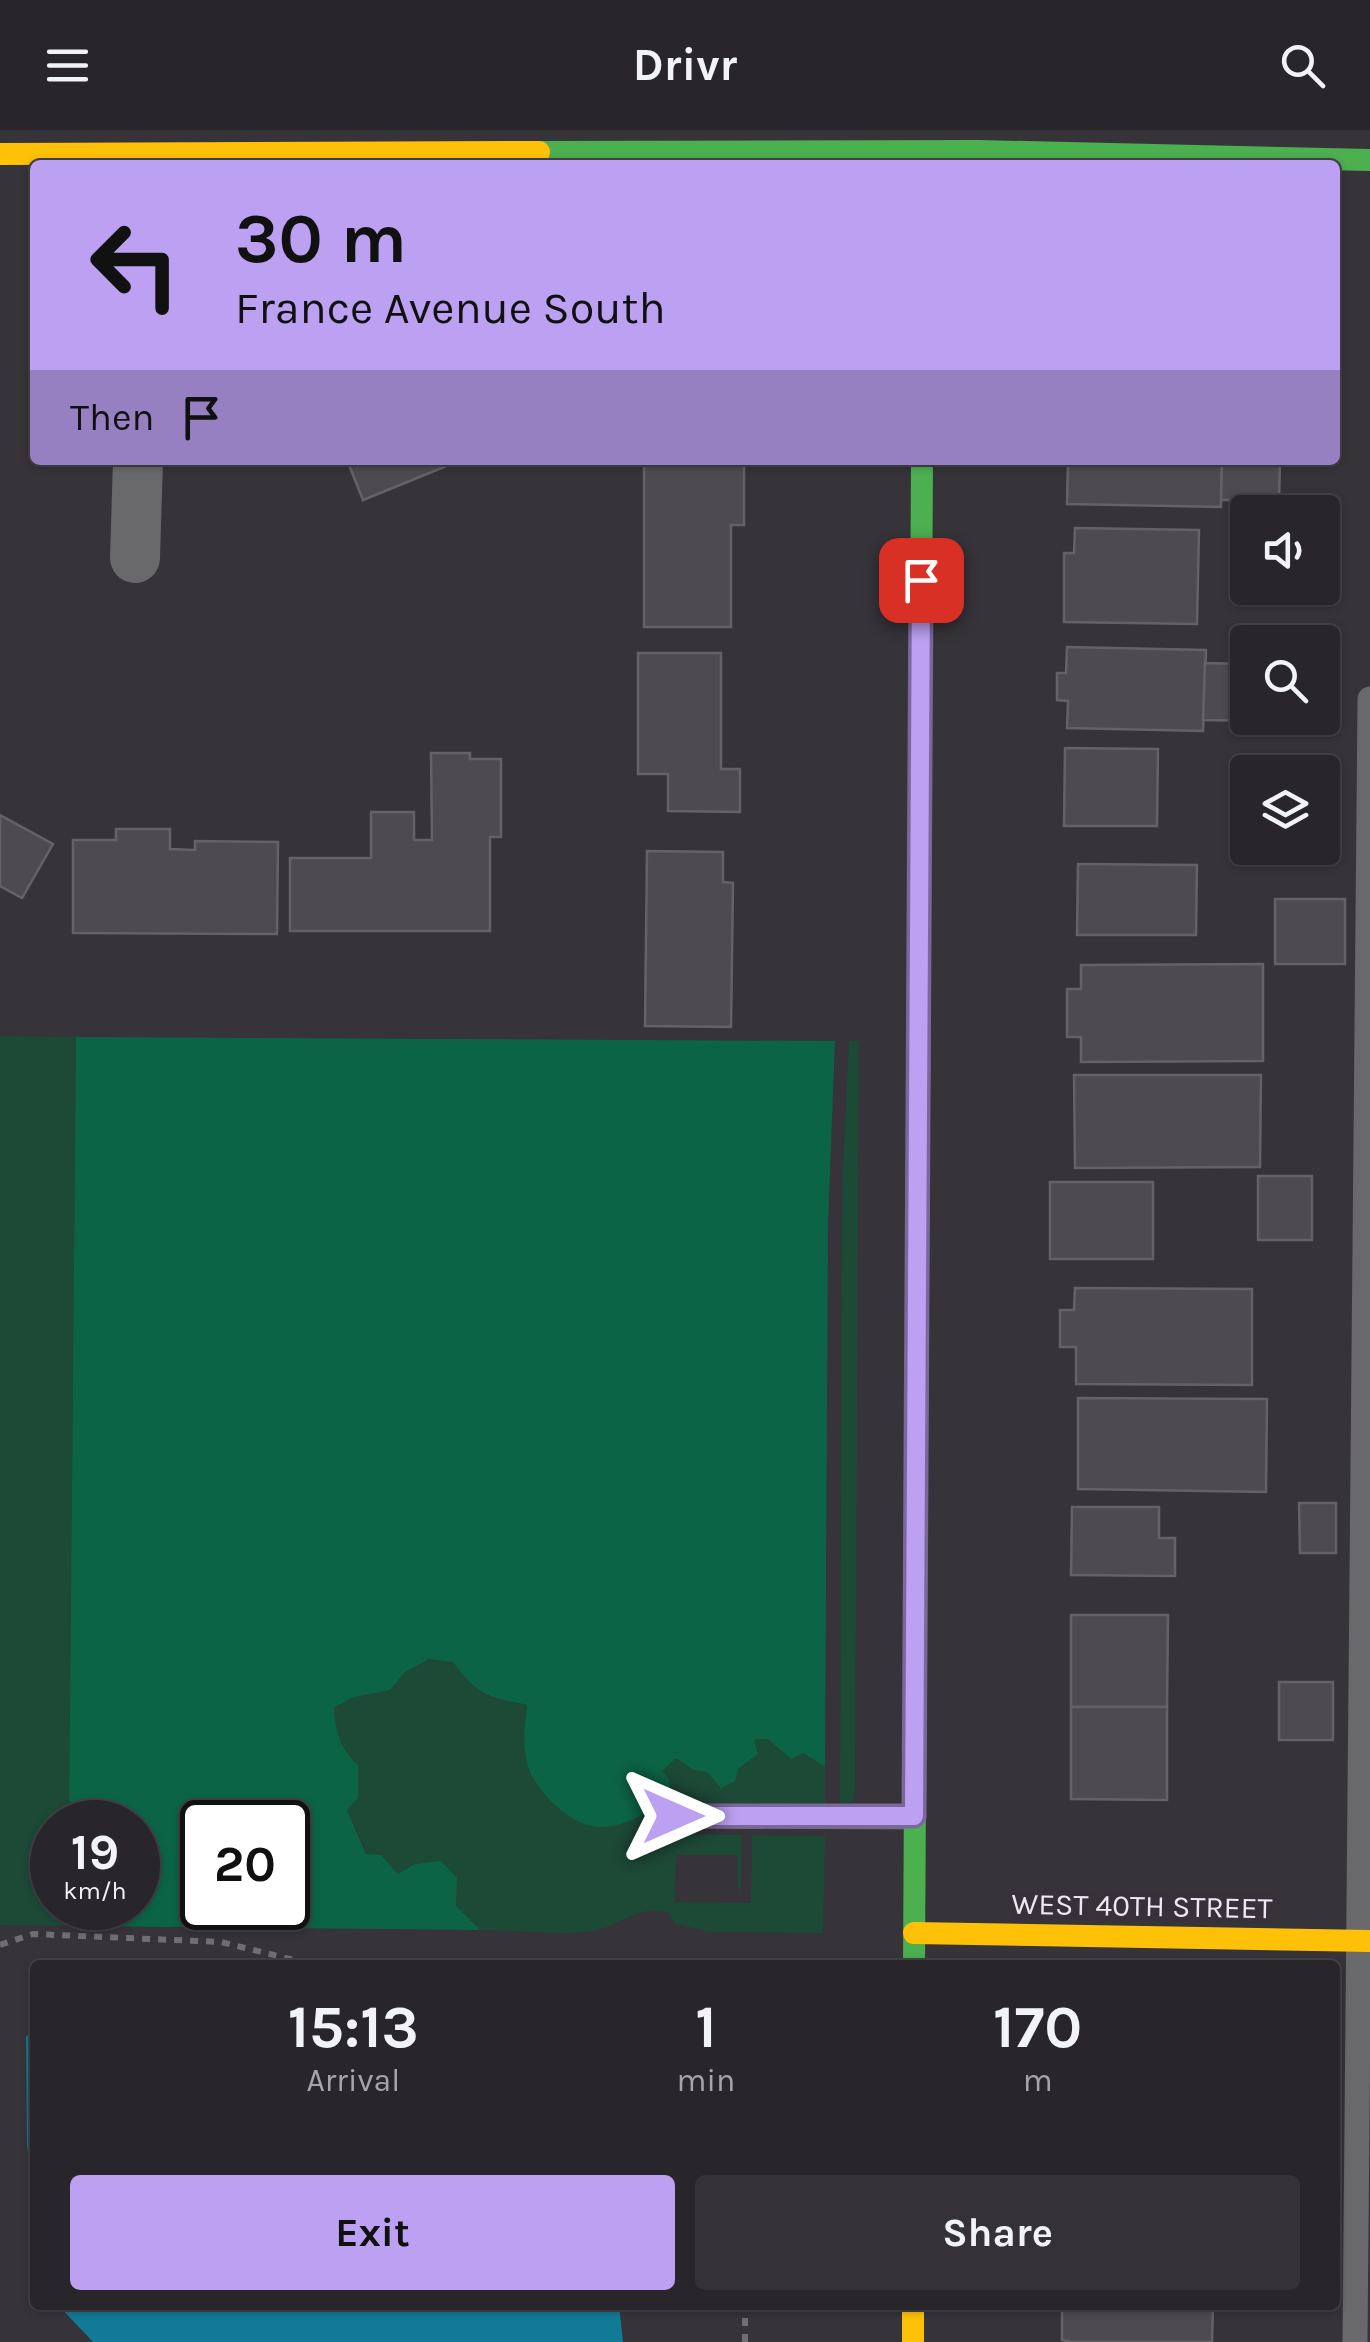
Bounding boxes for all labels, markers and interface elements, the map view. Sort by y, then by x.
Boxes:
icon: menu [40,38,95,93]
icon: search [1275,38,1330,93]
text: Drivr [633,39,737,91]
text: 30 m [235,198,407,280]
icon: left [70,200,200,330]
text: France Avenue South [235,282,666,334]
icon: arrive [174,390,229,445]
text: Then [70,395,154,440]
map controls [1230,495,1340,865]
button: sound [1230,495,1340,605]
pin [879,538,964,623]
icon: arrive [894,553,949,608]
button: search [1230,625,1340,735]
button: layers [1230,755,1340,865]
position arrow [621,1764,725,1868]
speed limit sign: 20 [180,1800,310,1930]
text: 19 [71,1823,119,1882]
text: km/h [63,1876,127,1905]
street label: WEST 40TH STREET [1011,1886,1273,1926]
text: 15:13 [288,1992,419,2062]
text: 1 [695,1992,717,2062]
text: 170 [993,1992,1082,2062]
text: Arrival [306,2062,400,2099]
text: min [677,2062,735,2099]
text: m [1023,2062,1053,2099]
button: Exit [70,2175,675,2290]
button: Share [695,2175,1300,2290]

